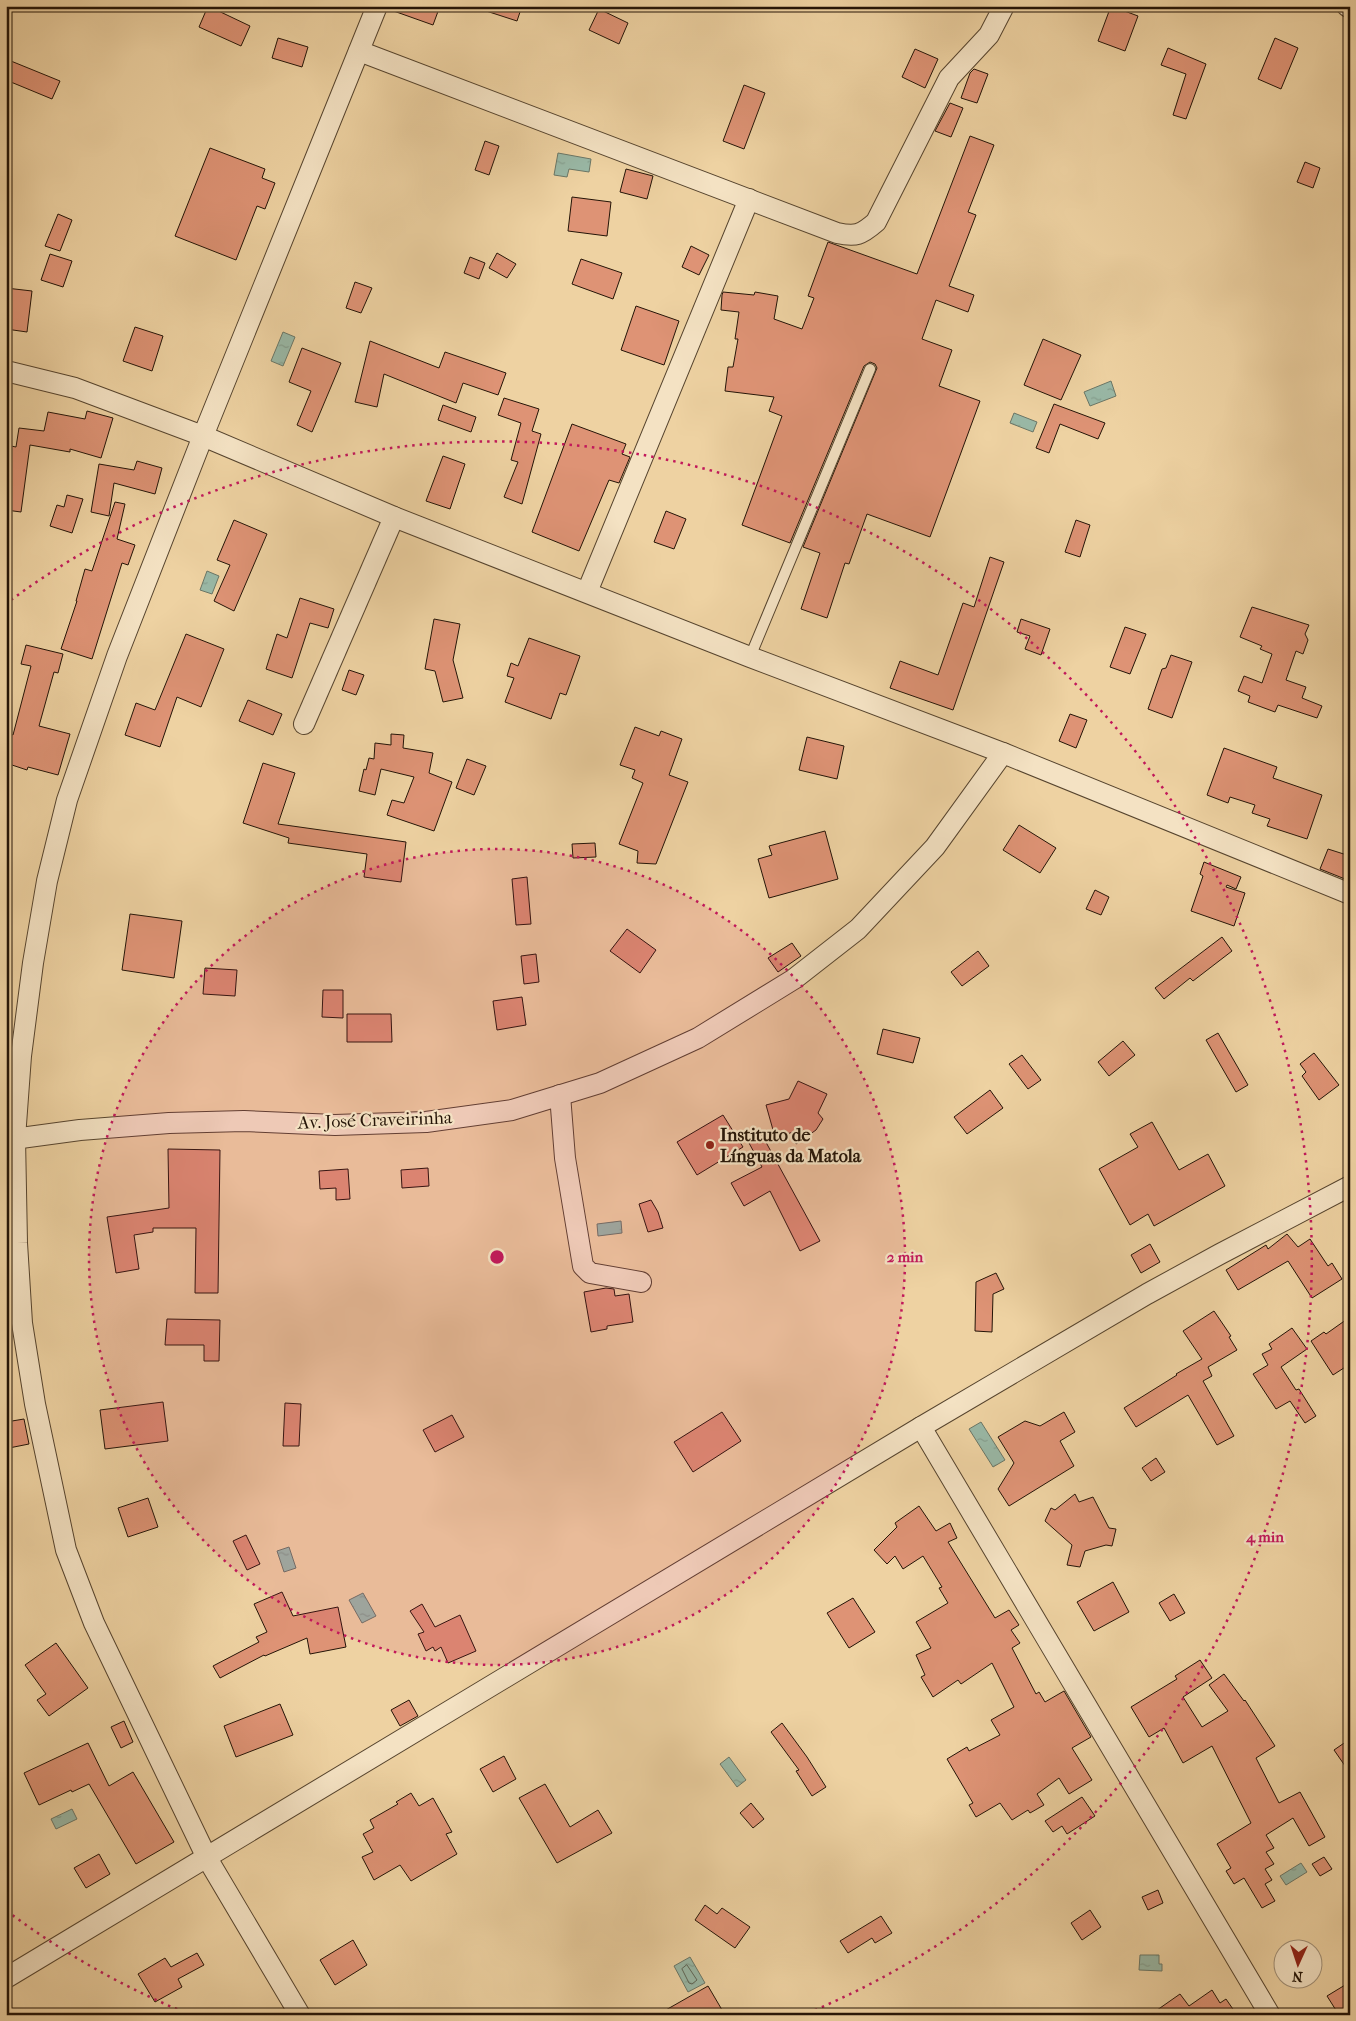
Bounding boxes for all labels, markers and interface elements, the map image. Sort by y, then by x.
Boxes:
street label: Av. José Craveirinha [297,1107,453,1134]
place label: Instituto de Línguas da Matola [720,1125,862,1167]
marker: Instituto de Línguas da Matola [704,1139,716,1151]
centre of rings [488,1248,506,1266]
text: 2 min [887,1248,924,1266]
text: 4 min [1245,1528,1284,1546]
north arrow [1274,1938,1324,1988]
text: N [1291,1968,1303,1985]

